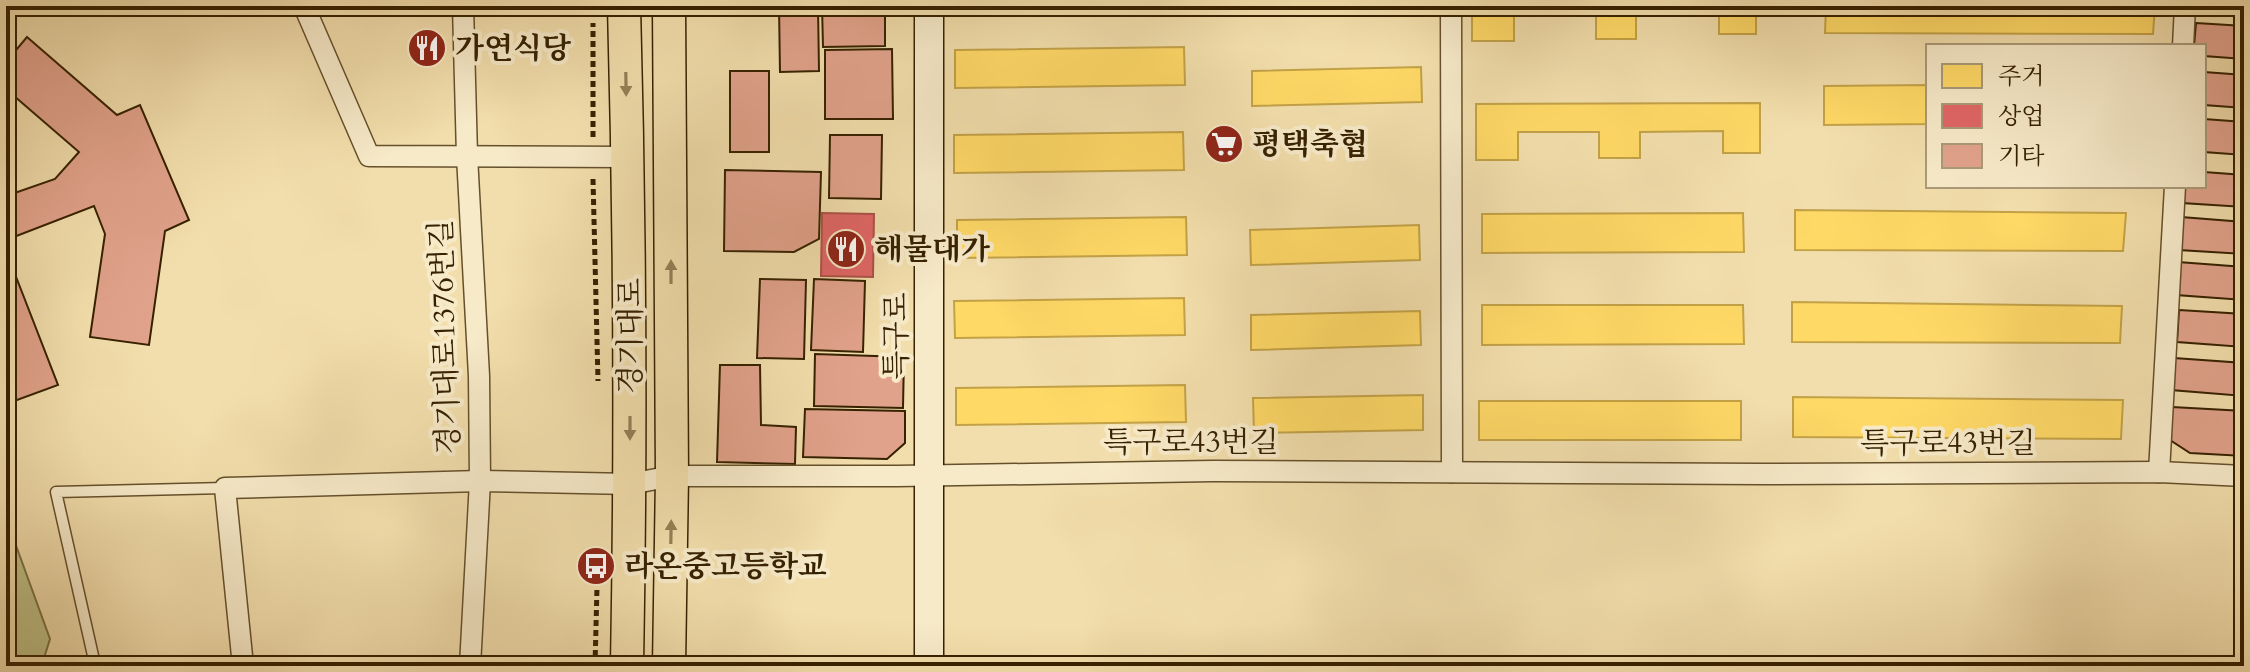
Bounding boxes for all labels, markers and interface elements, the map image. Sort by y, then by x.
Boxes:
restaurant icon: 가연식당 [406,27,448,69]
place label: 가연식당 [455,28,571,69]
legend [1926,44,2206,188]
text: 주거 [1998,60,2044,93]
one-way arrow [620,72,633,97]
text: 상업 [1998,100,2044,133]
supermarket icon: 평택축협 [1203,123,1245,165]
place label: 평택축협 [1252,124,1368,165]
text: 기타 [1998,140,2045,173]
street label: 경기대로1376번길 [420,219,470,455]
restaurant icon: 해물대가 [825,228,867,270]
place label: 해물대가 [874,229,990,270]
one-way arrow [665,259,677,284]
street label: 경기대로 [610,278,651,394]
street label: 특구로 [876,293,917,379]
one-way arrow [624,416,636,441]
street label: 특구로43번길 [1103,422,1279,463]
street label: 특구로43번길 [1860,423,2036,464]
one-way arrow [665,519,677,544]
bus stop icon: 라온중고등학교 [575,545,617,587]
place label: 라온중고등학교 [624,546,827,587]

